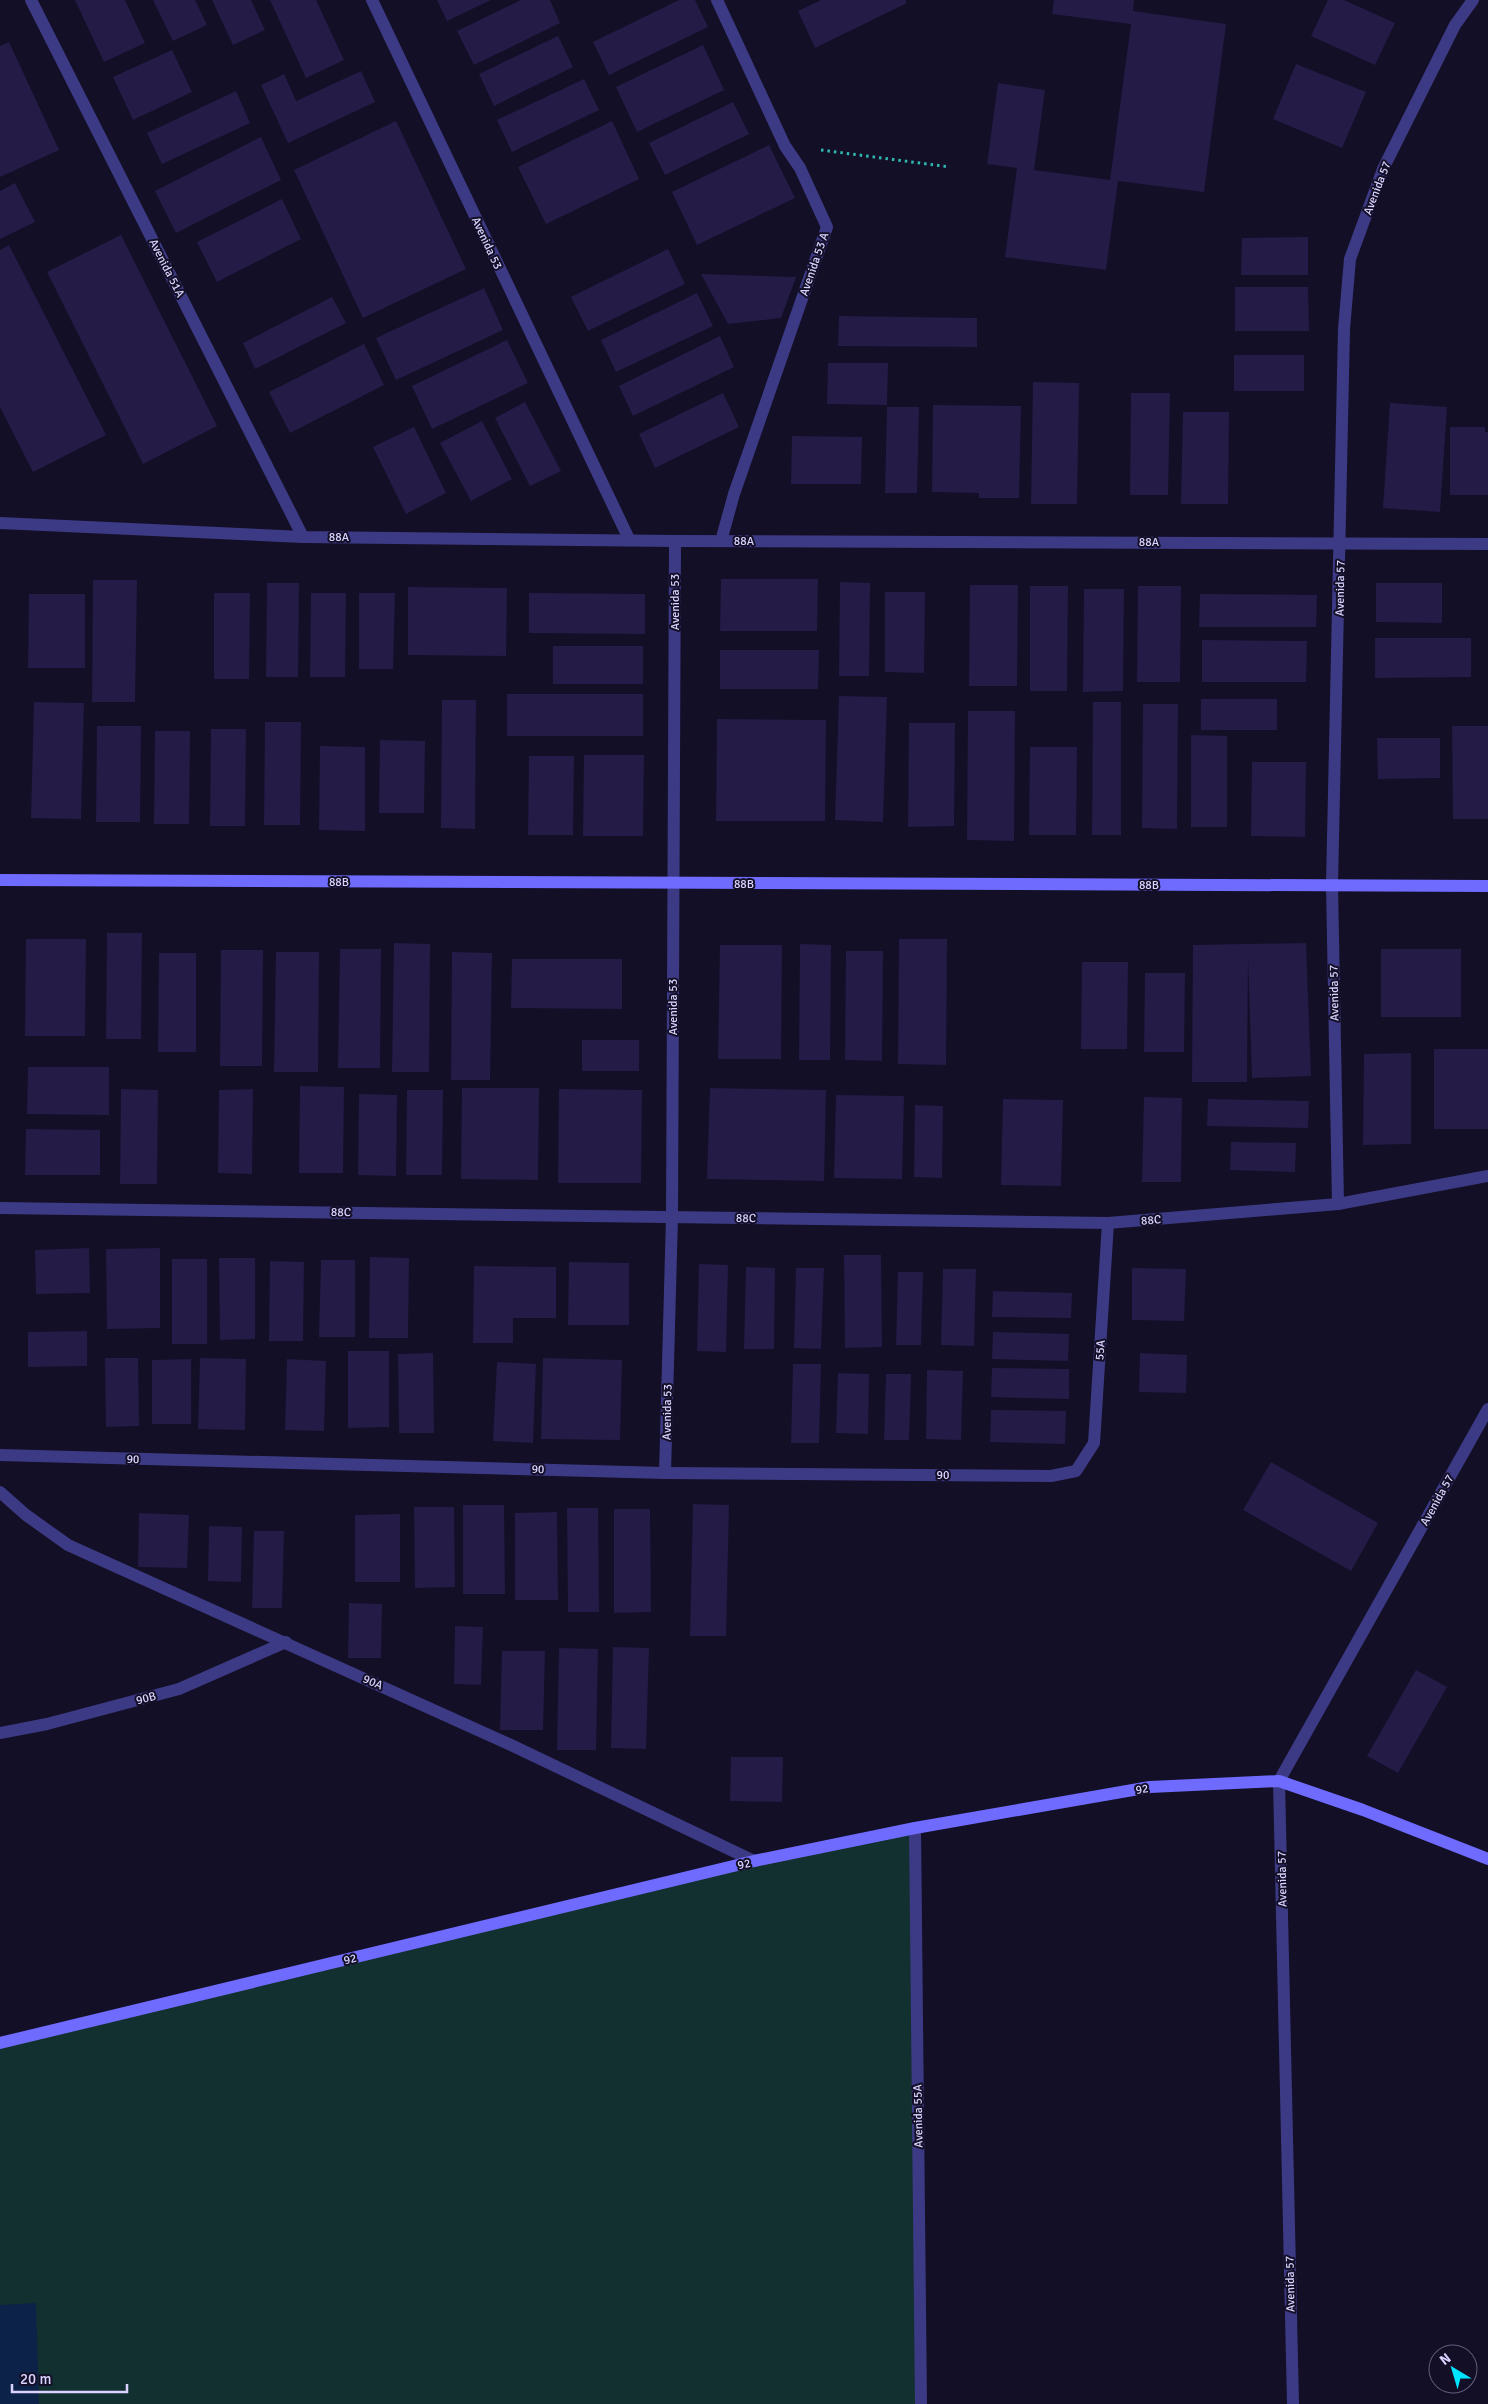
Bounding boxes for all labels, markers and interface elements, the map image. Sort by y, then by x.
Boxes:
street label: Avenida 57 [1360,159,1395,217]
street label: Avenida 53 [468,215,505,272]
street label: Avenida 53 A [797,230,833,298]
street label: Avenida 51A [145,236,188,301]
street label: 88A [329,530,350,545]
street label: 88A [734,534,755,549]
street label: 88A [1139,535,1160,550]
street label: Avenida 57 [1333,560,1348,616]
street label: Avenida 53 [668,574,683,630]
street label: 88B [329,875,349,890]
street label: 88B [734,877,754,892]
street label: 88B [1139,878,1159,893]
street label: Avenida 57 [1327,965,1342,1021]
street label: Avenida 53 [666,979,681,1035]
street label: 88C [331,1205,351,1220]
street label: 88C [736,1211,756,1226]
street label: 88C [1140,1212,1162,1229]
street label: 55A [1092,1339,1109,1361]
street label: Avenida 53 [660,1384,675,1440]
street label: 90 [126,1452,140,1467]
street label: 90 [531,1462,545,1477]
street label: 90 [937,1468,949,1483]
street label: Avenida 57 [1417,1472,1458,1528]
street label: 90A [360,1671,386,1694]
street label: 90B [134,1689,158,1708]
street label: 92 [1135,1781,1150,1798]
street label: Avenida 57 [1275,1851,1290,1907]
street label: 92 [736,1856,752,1873]
street label: 92 [342,1951,358,1968]
street label: Avenida 55A [910,2083,927,2148]
street label: Avenida 57 [1283,2256,1298,2312]
north arrow [1428,2344,1478,2394]
text: N [1436,2349,1454,2369]
scale bar [12,2362,128,2394]
text: 20 m [20,2370,51,2388]

